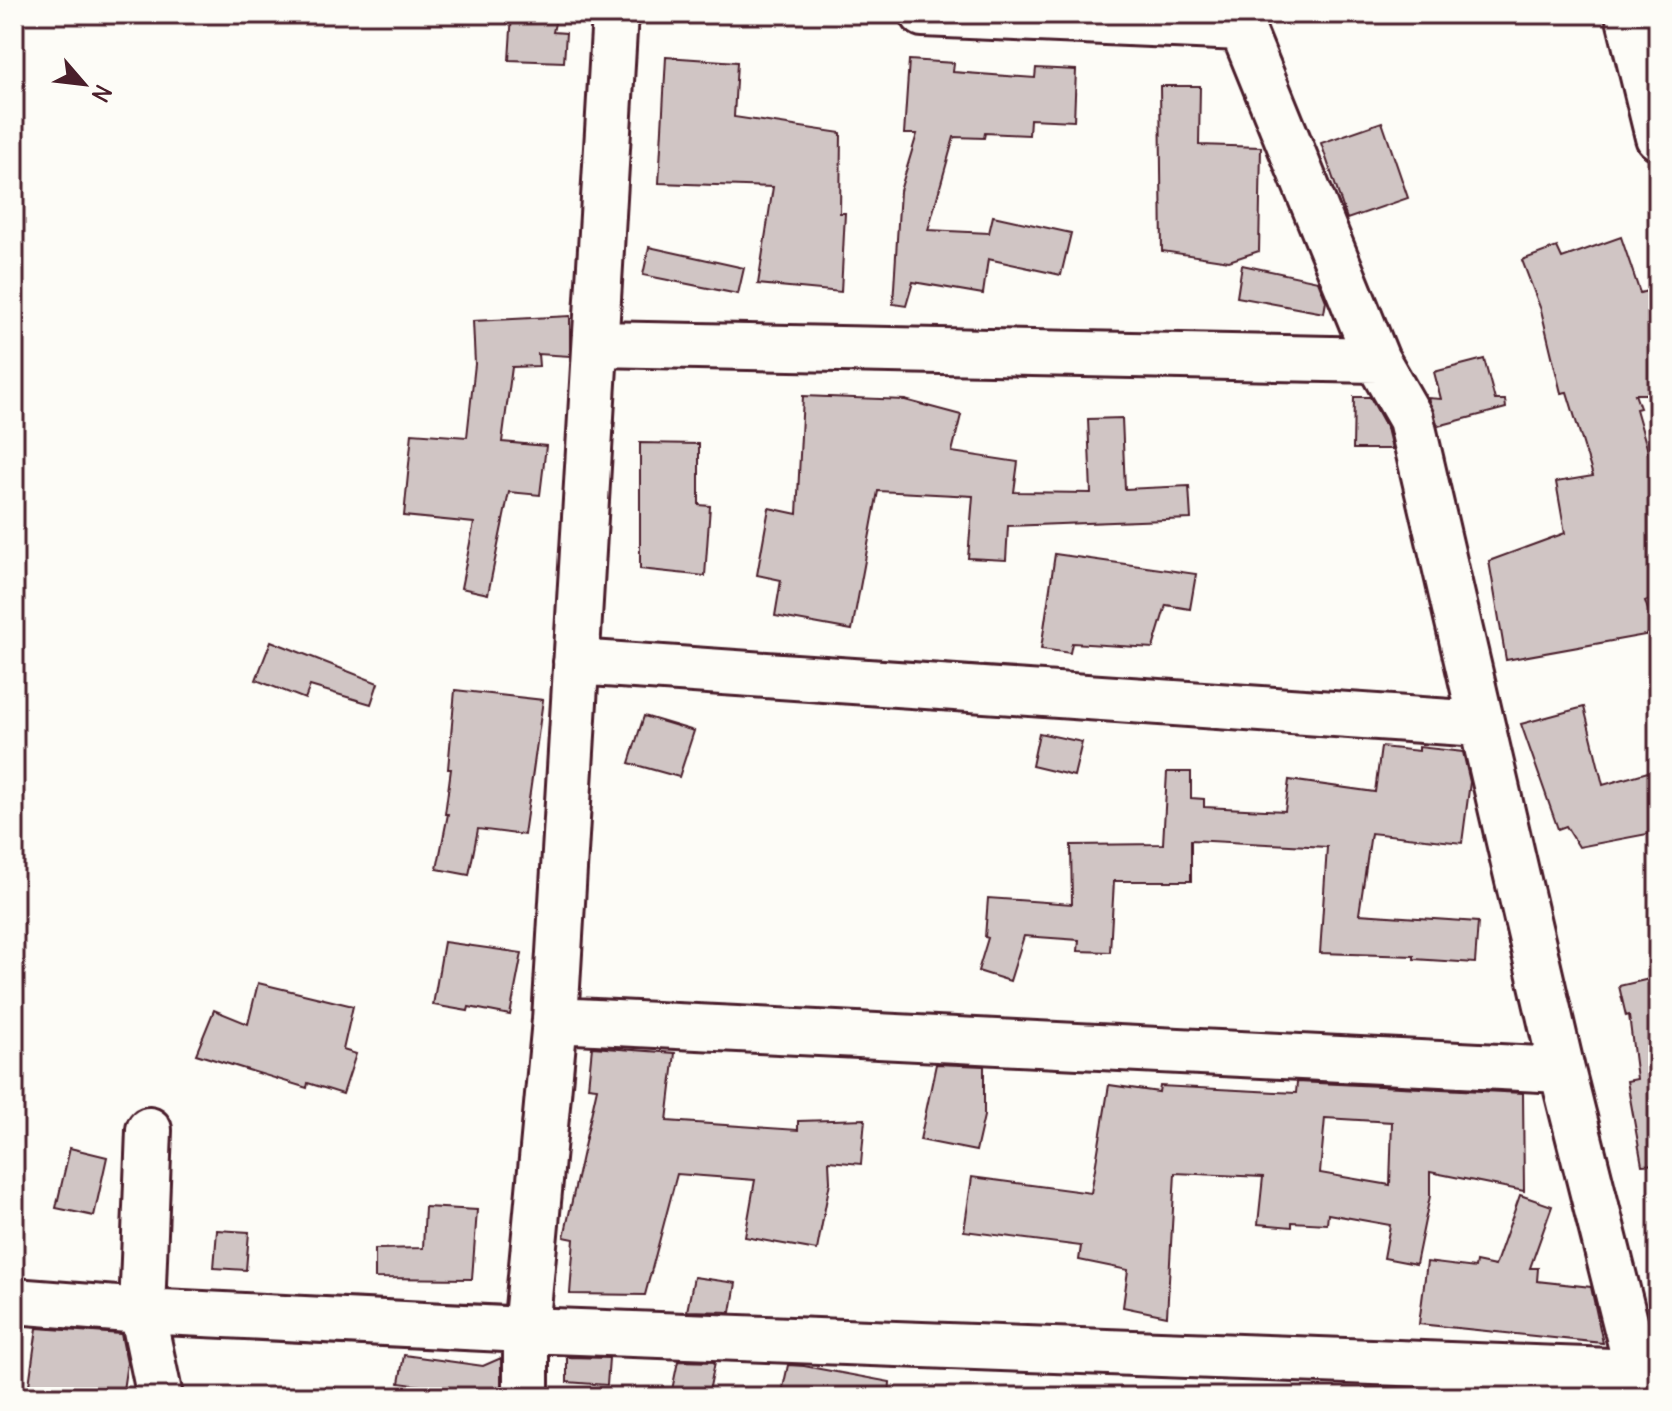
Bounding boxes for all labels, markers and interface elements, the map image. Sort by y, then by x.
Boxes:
north arrow [44,44,124,124]
text: N [86,80,118,107]

